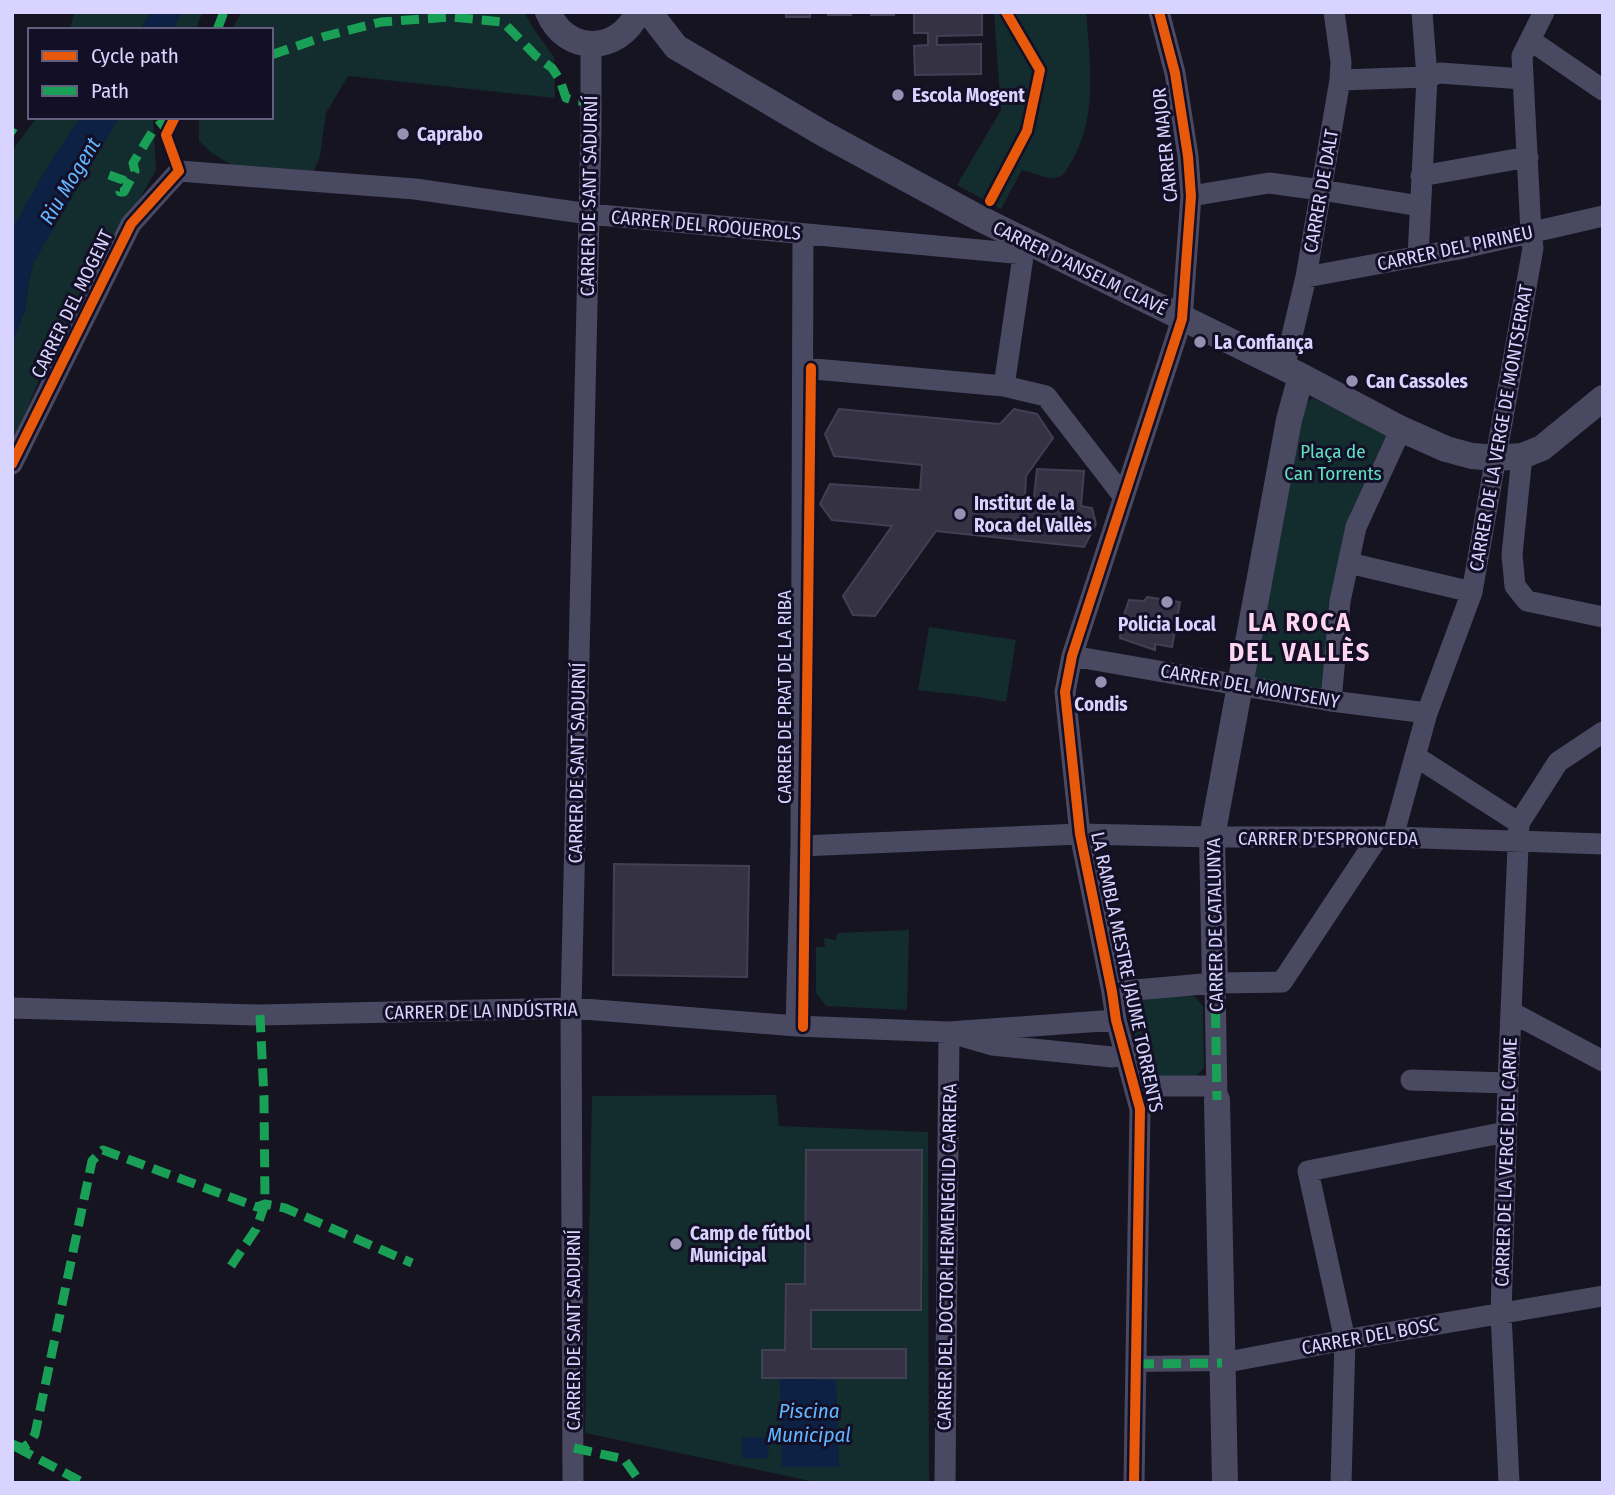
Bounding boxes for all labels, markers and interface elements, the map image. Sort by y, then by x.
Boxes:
legend [28,28,273,119]
text: Cycle path [91,43,179,69]
text: Path [91,78,129,104]
place label: Escola Mogent [912,84,1025,107]
marker: Escola Mogent [890,87,906,103]
street label: CARRER MAJOR [1148,87,1182,203]
street label: CARRER DE SANT SADURNÍ [576,95,602,297]
place label: Caprabo [417,123,483,146]
marker: Caprabo [395,126,411,142]
street label: CARRER DE DALT [1299,127,1343,255]
water label: Riu Mogent [34,133,106,229]
street label: CARRER DEL ROQUEROLS [610,205,802,245]
street label: CARRER D'ANSELM CLAVÉ [989,216,1171,320]
street label: CARRER DEL PIRINEU [1375,220,1535,276]
street label: CARRER DEL MOGENT [26,226,118,382]
street label: CARRER DE LA VERGE DE MONTSERRAT [1464,283,1538,573]
place label: La Confiança [1214,331,1313,354]
marker: La Confiança [1192,334,1208,350]
place label: Can Cassoles [1366,370,1469,393]
marker: Can Cassoles [1344,373,1360,389]
park label: Plaça de Can Torrents [1284,440,1382,485]
place label: Institut de la Roca del Vallès [974,492,1093,537]
marker: Institut de la Roca del Vallès [952,506,968,522]
street label: CARRER DE PRAT DE LA RIBA [773,590,796,804]
marker: Policia Local [1159,594,1175,610]
district label: LA ROCA DEL VALLÈS [1229,607,1371,668]
place label: Policia Local [1118,613,1217,636]
street label: CARRER DEL MONTSENY [1159,659,1342,713]
street label: CARRER DE SANT SADURNÍ [564,662,590,864]
marker: Condis [1093,674,1109,690]
place label: Condis [1074,693,1128,716]
street label: CARRER D'ESPRONCEDA [1238,827,1418,850]
street label: LA RAMBLA MESTRE JAUME TORRENTS [1086,830,1168,1114]
street label: CARRER DE CATALUNYA [1202,838,1228,1012]
street label: CARRER DE LA INDÚSTRIA [384,998,578,1024]
street label: CARRER DE LA VERGE DEL CARME [1490,1037,1522,1287]
street label: CARRER DEL DOCTOR HERMENEGILD CARRERA [932,1083,962,1431]
place label: Camp de fútbol Municipal [690,1222,811,1267]
street label: CARRER DE SANT SADURNÍ [562,1229,585,1431]
marker: Camp de fútbol Municipal [668,1236,684,1252]
street label: CARRER DEL BOSC [1300,1313,1440,1359]
water label: Piscina Municipal [767,1398,851,1448]

